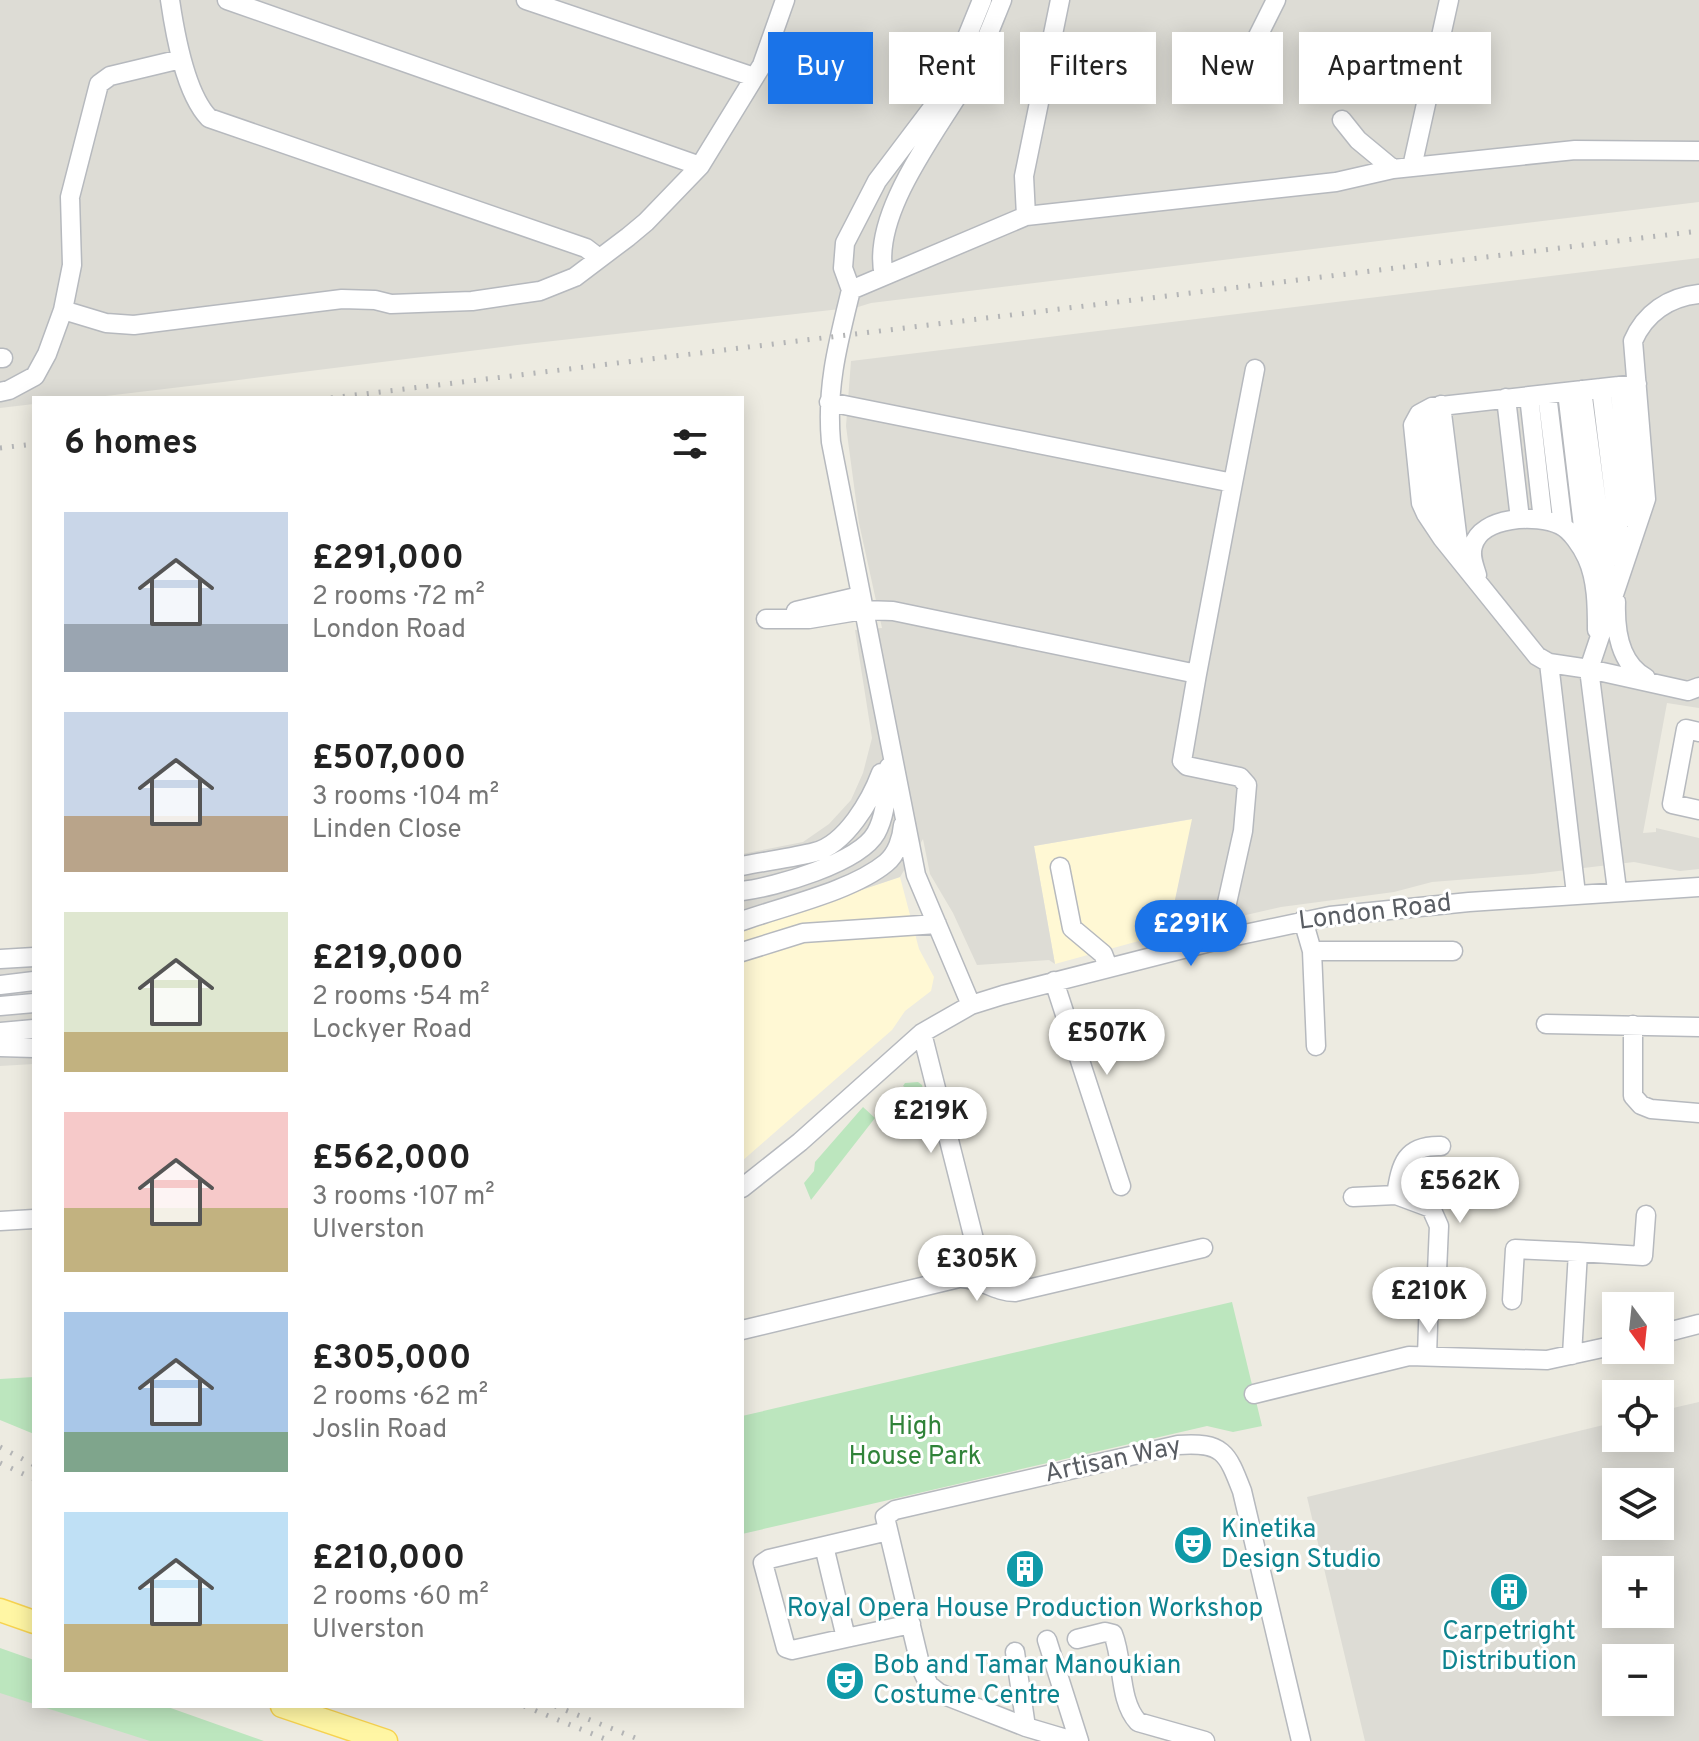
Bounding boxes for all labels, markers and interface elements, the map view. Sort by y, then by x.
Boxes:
chip: Buy [768,32,873,104]
chip: Rent [889,32,1004,104]
chip: Filters [1020,32,1156,104]
chip: New [1172,32,1283,104]
chip: Apartment [1299,32,1491,104]
icon: filters [668,422,712,466]
text: 6 homes [64,423,198,466]
text: £291,000 [312,538,464,581]
icon: home [128,544,224,640]
text: 2 rooms · 72 m² [312,581,485,614]
text: London Road [312,614,466,647]
text: £507,000 [312,738,466,781]
icon: home [128,744,224,840]
text: 3 rooms · 104 m² [312,781,499,814]
text: Linden Close [312,814,462,847]
street label: London Road [1297,887,1453,939]
pin: £291K [1135,900,1247,968]
text: £291K [1153,909,1229,942]
text: £219,000 [312,938,464,981]
icon: home [128,944,224,1040]
text: 2 rooms · 54 m² [312,981,490,1014]
pin: £507K [1051,1009,1163,1077]
text: Lockyer Road [312,1014,472,1047]
text: £507K [1067,1018,1147,1051]
pin: £219K [875,1087,987,1155]
text: £219K [893,1096,969,1129]
text: £562,000 [312,1138,471,1181]
icon: home [128,1144,224,1240]
pin: £562K [1404,1157,1516,1225]
text: £562K [1419,1166,1501,1199]
text: 3 rooms · 107 m² [312,1181,495,1214]
text: Ulverston [312,1214,425,1247]
pin: £305K [921,1235,1033,1303]
text: £305K [936,1244,1018,1277]
pin: £210K [1373,1267,1485,1335]
text: £210K [1390,1276,1468,1309]
north arrow [1602,1292,1674,1364]
map controls [1602,1292,1674,1716]
text: £305,000 [312,1338,471,1381]
icon: home [128,1344,224,1440]
button: locate [1602,1380,1674,1452]
text: 2 rooms · 62 m² [312,1381,488,1414]
park label: High House Park [848,1411,982,1474]
text: Joslin Road [312,1414,447,1447]
street label: Artisan Way [1042,1430,1184,1492]
button: layers [1602,1468,1674,1540]
place label: Kinetika Design Studio [1221,1514,1381,1577]
theatre icon: Kinetika Design Studio [1172,1524,1214,1566]
text: £210,000 [312,1538,465,1581]
icon: home [128,1544,224,1640]
building icon: Royal Opera House Production Workshop [1004,1548,1046,1590]
button: + [1602,1556,1674,1628]
building icon: Carpetright Distribution [1488,1571,1530,1613]
text: 2 rooms · 60 m² [312,1581,489,1614]
place label: Royal Opera House Production Workshop [787,1593,1263,1626]
text: Ulverston [312,1614,425,1647]
place label: Carpetright Distribution [1441,1616,1577,1679]
button: − [1602,1644,1674,1716]
place label: Bob and Tamar Manoukian Costume Centre [873,1650,1182,1713]
theatre icon: Bob and Tamar Manoukian Costume Centre [824,1660,866,1702]

